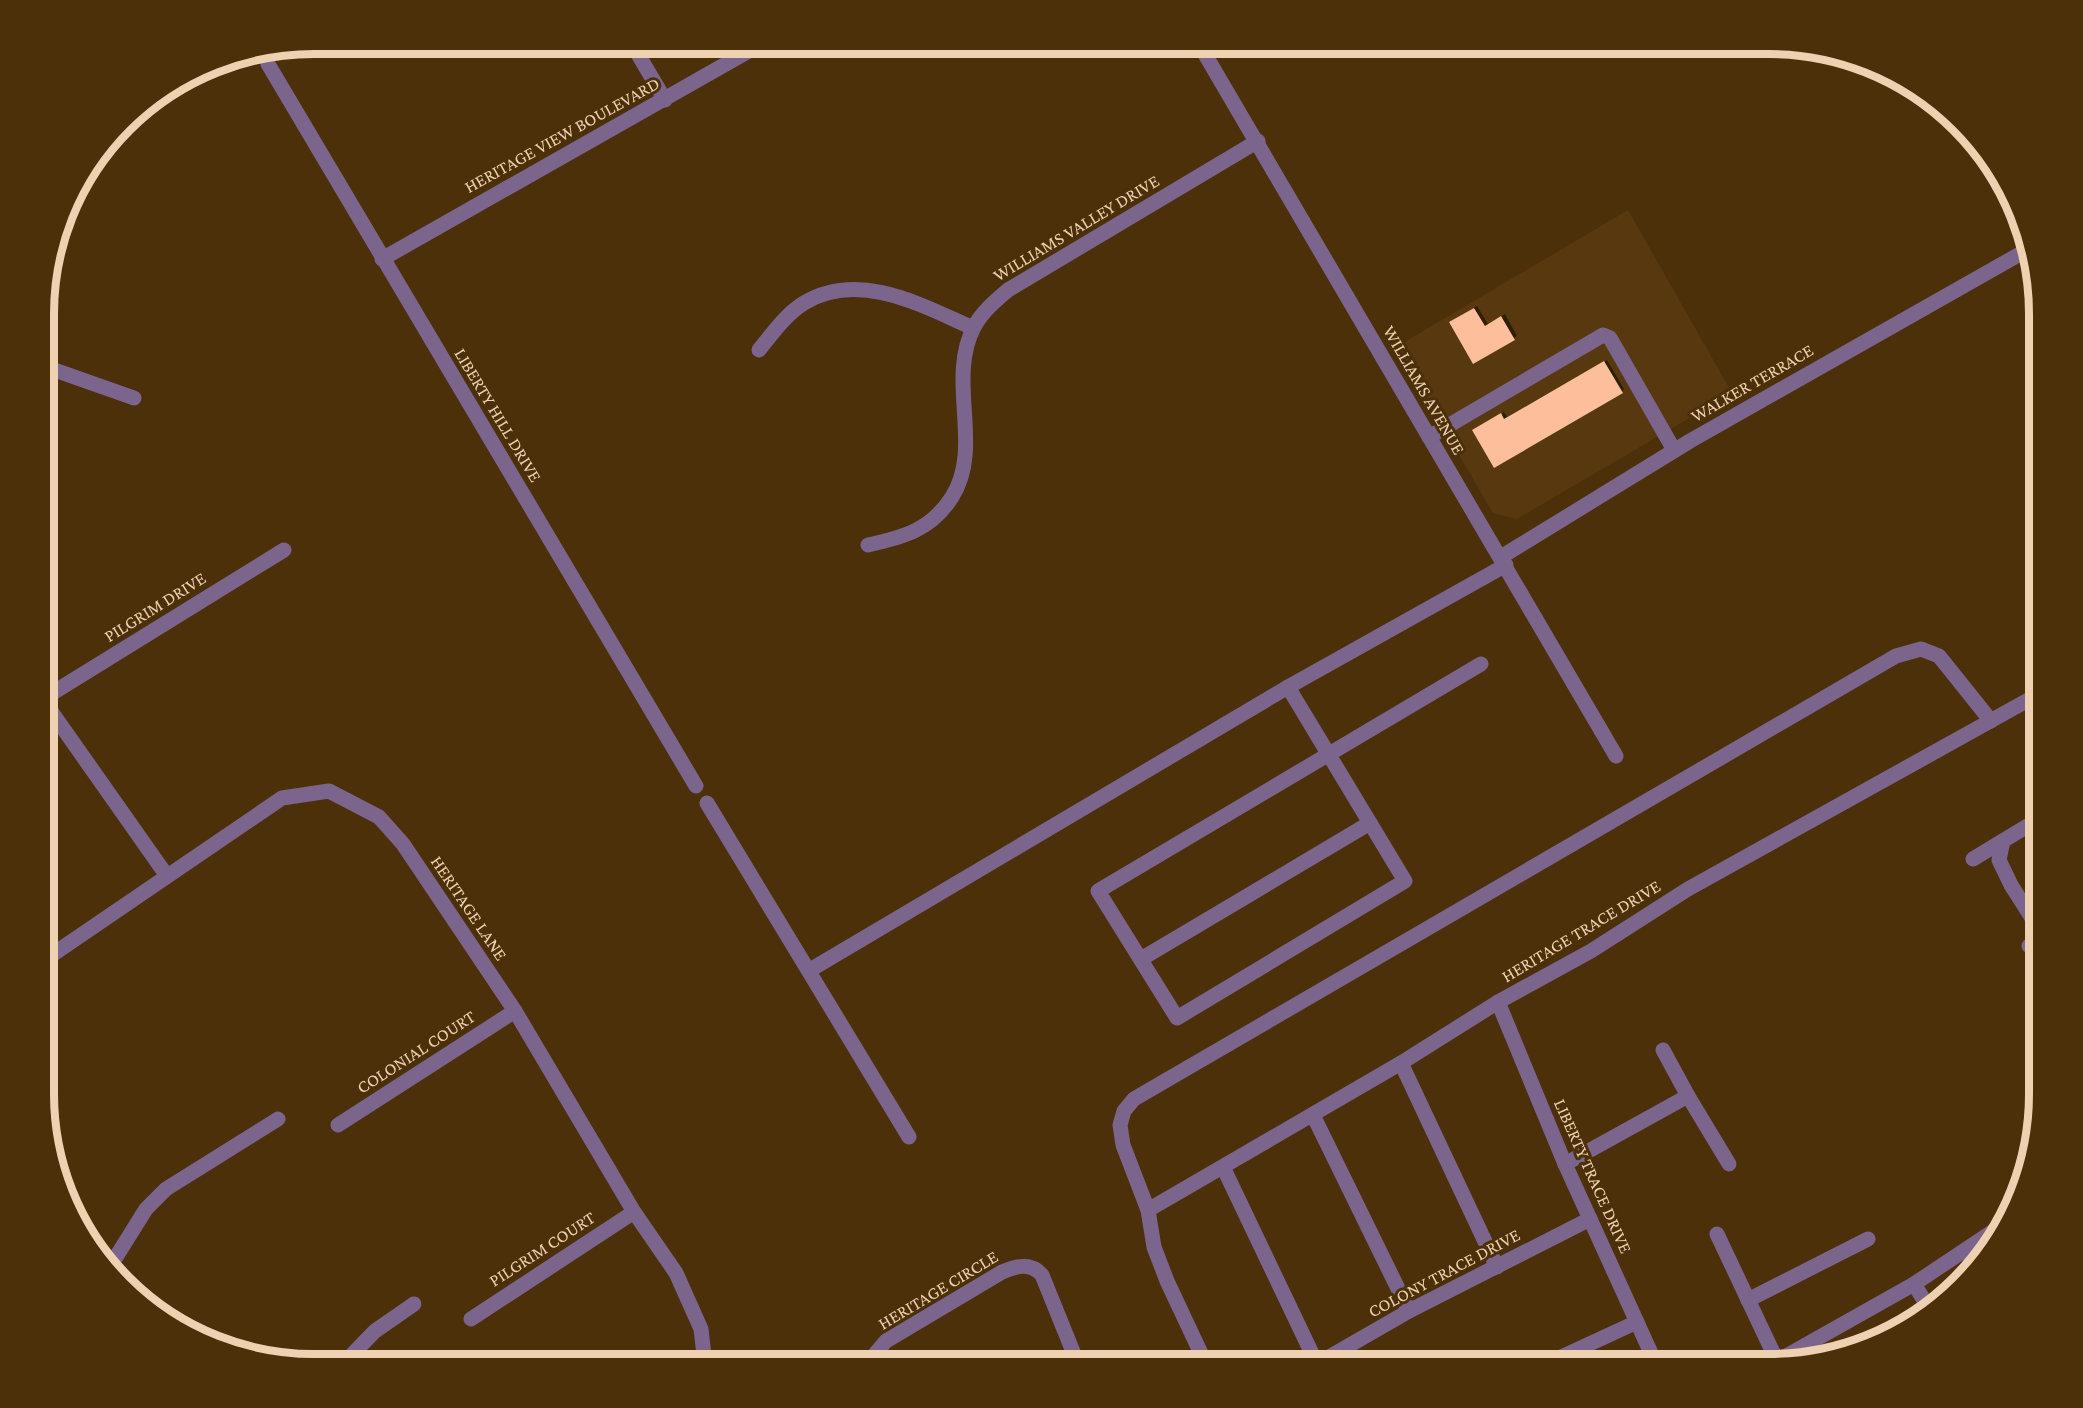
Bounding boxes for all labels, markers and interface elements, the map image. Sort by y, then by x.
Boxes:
street label: HERITAGE VIEW BOULEVARD [461,73,663,197]
street label: WILLIAMS VALLEY DRIVE [989,170,1163,286]
street label: WILLIAMS AVENUE [1379,322,1469,458]
street label: WALKER TERRACE [1687,340,1817,426]
street label: LIBERTY HILL DRIVE [450,345,546,486]
street label: PILGRIM DRIVE [101,568,210,646]
street label: HERITAGE LANE [427,852,511,964]
street label: HERITAGE TRACE DRIVE [1498,876,1664,986]
street label: COLONIAL COURT [353,1006,479,1098]
street label: LIBERTY TRACE DRIVE [1550,1096,1636,1257]
street label: PILGRIM COURT [485,1207,599,1291]
street label: COLONY TRACE DRIVE [1365,1224,1523,1321]
street label: HERITAGE CIRCLE [875,1246,1002,1334]

